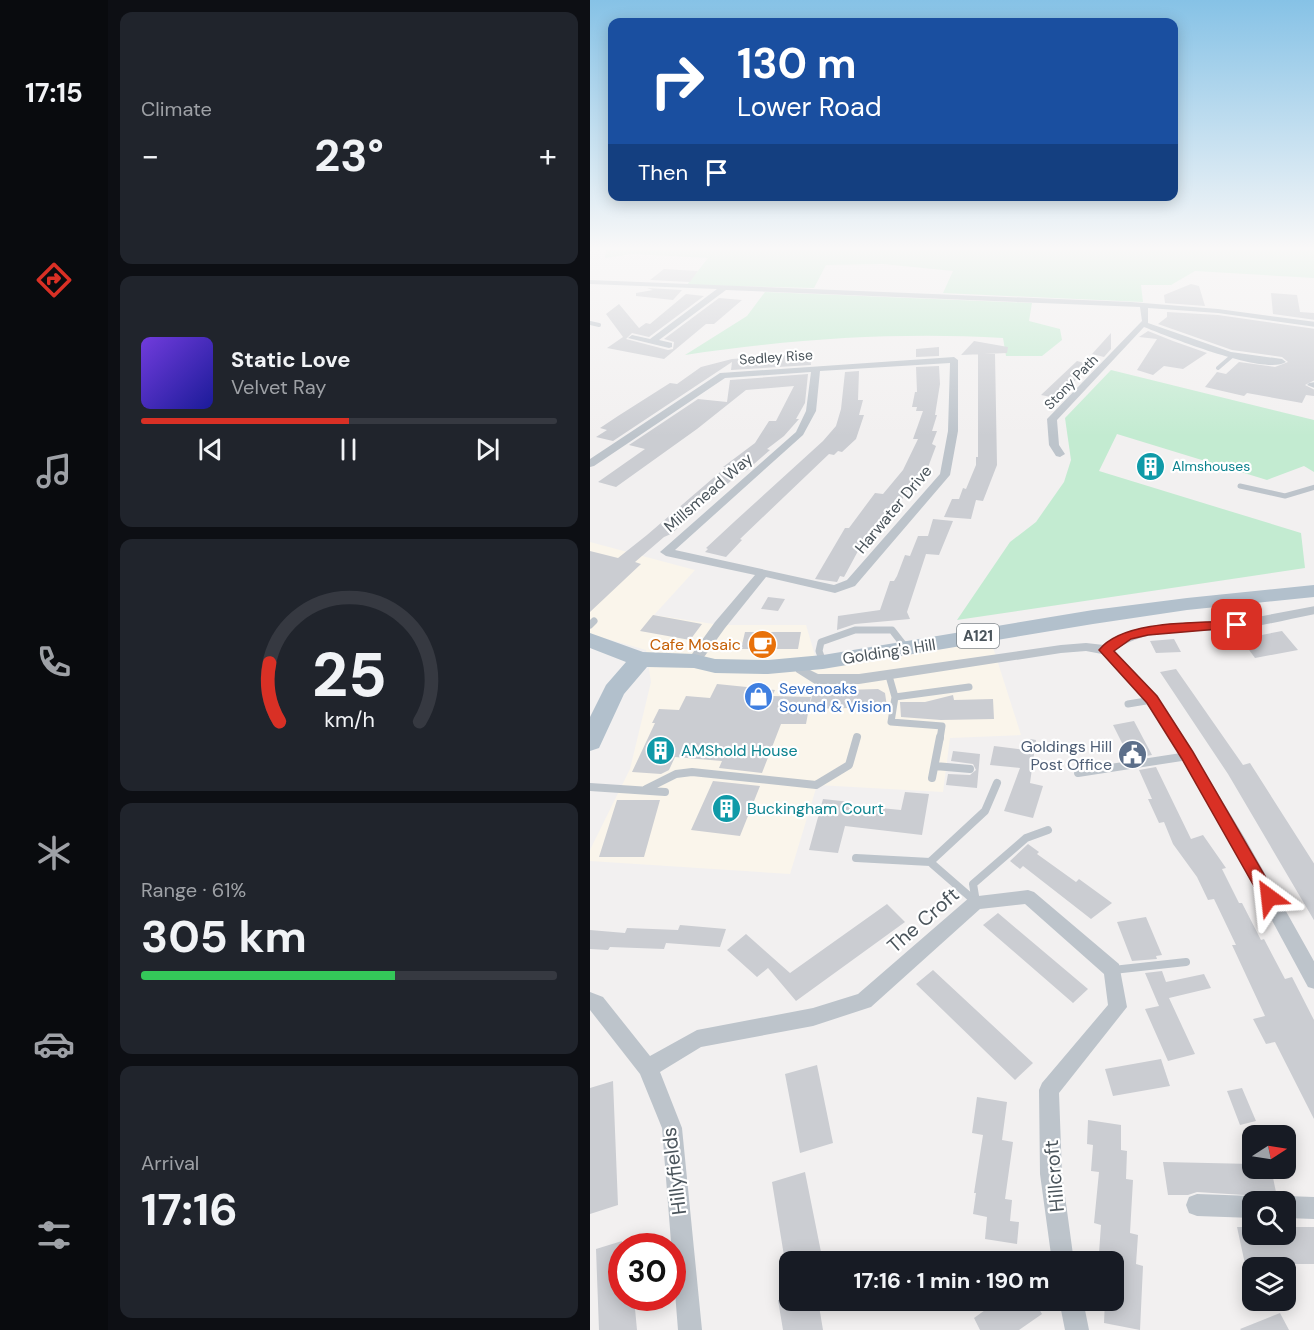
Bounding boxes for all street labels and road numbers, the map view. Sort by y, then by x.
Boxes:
street label: Sedley Rise [739,345,813,369]
street label: Stony Path [1040,351,1102,413]
street label: Millsmead Way [660,448,757,537]
street label: Harwater Drive [850,461,936,558]
road number: A121 [957,624,999,648]
street label: Golding's Hill [841,634,937,669]
street label: The Croft [882,881,965,958]
street label: Hillyfields [656,1126,692,1216]
street label: Hillcroft [1038,1139,1070,1213]

